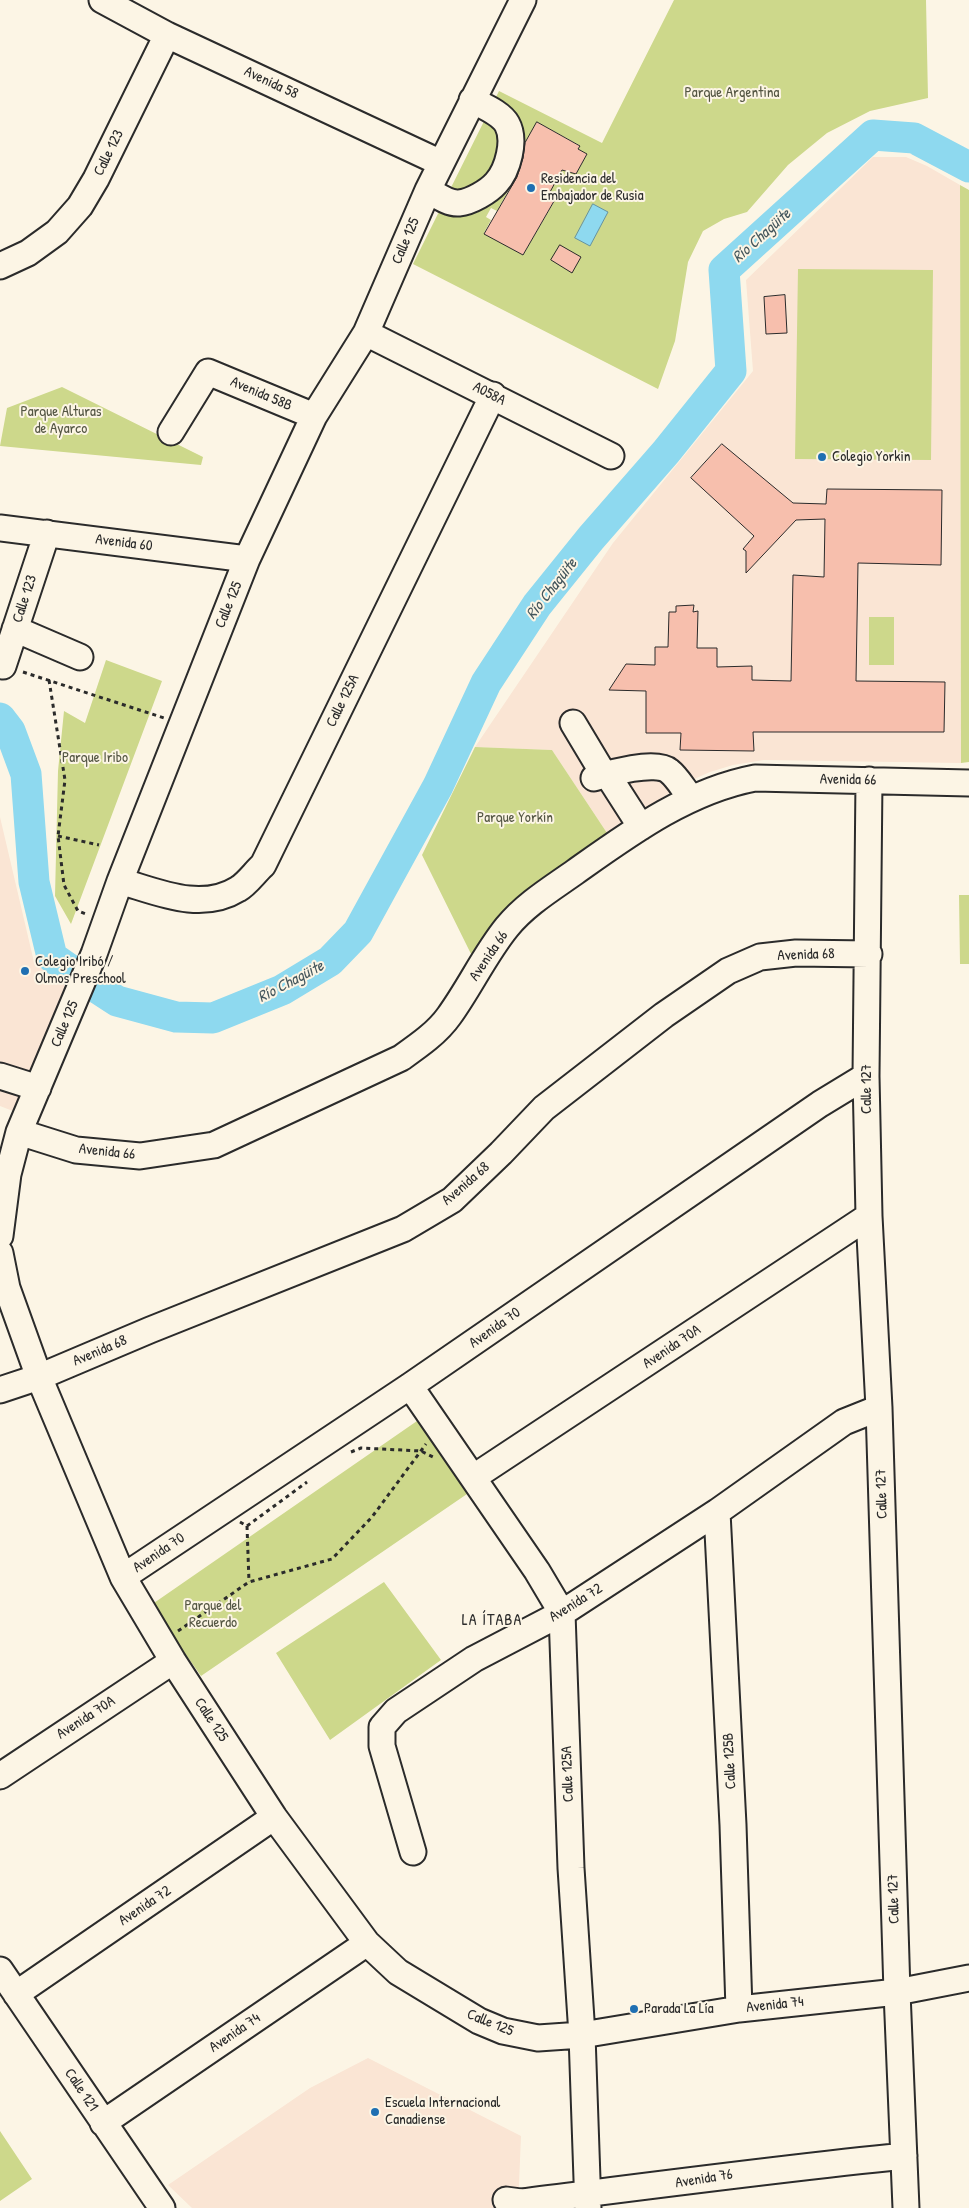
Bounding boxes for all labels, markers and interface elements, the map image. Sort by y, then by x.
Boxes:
street label: Avenida 58 [241,63,301,103]
park label: Parque Argentina [685,84,779,102]
street label: Calle 123 [90,127,128,179]
place label: Residencia del Embajador de Rusia [541,170,644,205]
marker: Residencia del Embajador de Rusia [525,182,537,194]
water label: Río Chagüite [729,205,795,267]
street label: Calle 125 [388,215,424,267]
street label: Avenida 58B [228,373,294,415]
street label: A058A [470,378,508,410]
park label: Parque Alturas de Ayarco [20,403,102,438]
place label: Colegio Yorkin [832,448,911,466]
marker: Colegio Yorkin [816,451,828,463]
street label: Avenida 60 [94,531,154,555]
water label: Río Chagüite [522,555,582,623]
street label: Calle 123 [9,573,41,625]
street label: Calle 125 [212,579,246,631]
street label: Calle 125A [323,672,363,730]
park label: Parque Iribo [62,749,128,767]
street label: Avenida 66 [820,771,876,789]
park label: Parque Yorkín [477,809,553,827]
street label: Avenida 66 [466,928,512,984]
street label: Avenida 68 [777,945,835,965]
place label: Colegio Iribó / Olmos Preschool [35,953,126,988]
water label: Río Chagüite [255,957,327,1007]
marker: Colegio Iribó / Olmos Preschool [19,965,31,977]
street label: Calle 125 [47,998,83,1050]
street label: Calle 127 [858,1064,876,1114]
street label: Avenida 66 [78,1140,136,1164]
street label: Avenida 68 [439,1158,493,1210]
street label: Avenida 70 [466,1304,524,1352]
street label: Avenida 70A [640,1321,704,1373]
street label: Avenida 68 [70,1332,130,1370]
street label: Calle 127 [872,1469,892,1519]
street label: Avenida 70 [130,1529,188,1577]
street label: Avenida 72 [546,1580,606,1626]
park label: Parque del Recuerdo [184,1597,242,1632]
district label: LA ÍTABA [461,1611,523,1631]
street label: Avenida 70A [53,1692,119,1744]
street label: Calle 125 [190,1695,232,1745]
street label: Calle 125B [720,1732,740,1790]
street label: Calle 125A [558,1746,578,1802]
street label: Calle 127 [884,1874,904,1924]
street label: Avenida 72 [115,1882,175,1930]
street label: Avenida 74 [745,1993,805,2017]
place label: Parada La Lía [644,2000,714,2018]
marker: Parada La Lía [628,2003,640,2015]
street label: Calle 125 [464,2006,516,2040]
street label: Avenida 74 [206,2009,264,2057]
street label: Calle 121 [60,2065,102,2115]
place label: Escuela Internacional Canadiense [385,2094,500,2129]
marker: Escuela Internacional Canadiense [369,2106,381,2118]
street label: Avenida 76 [674,2166,734,2192]

